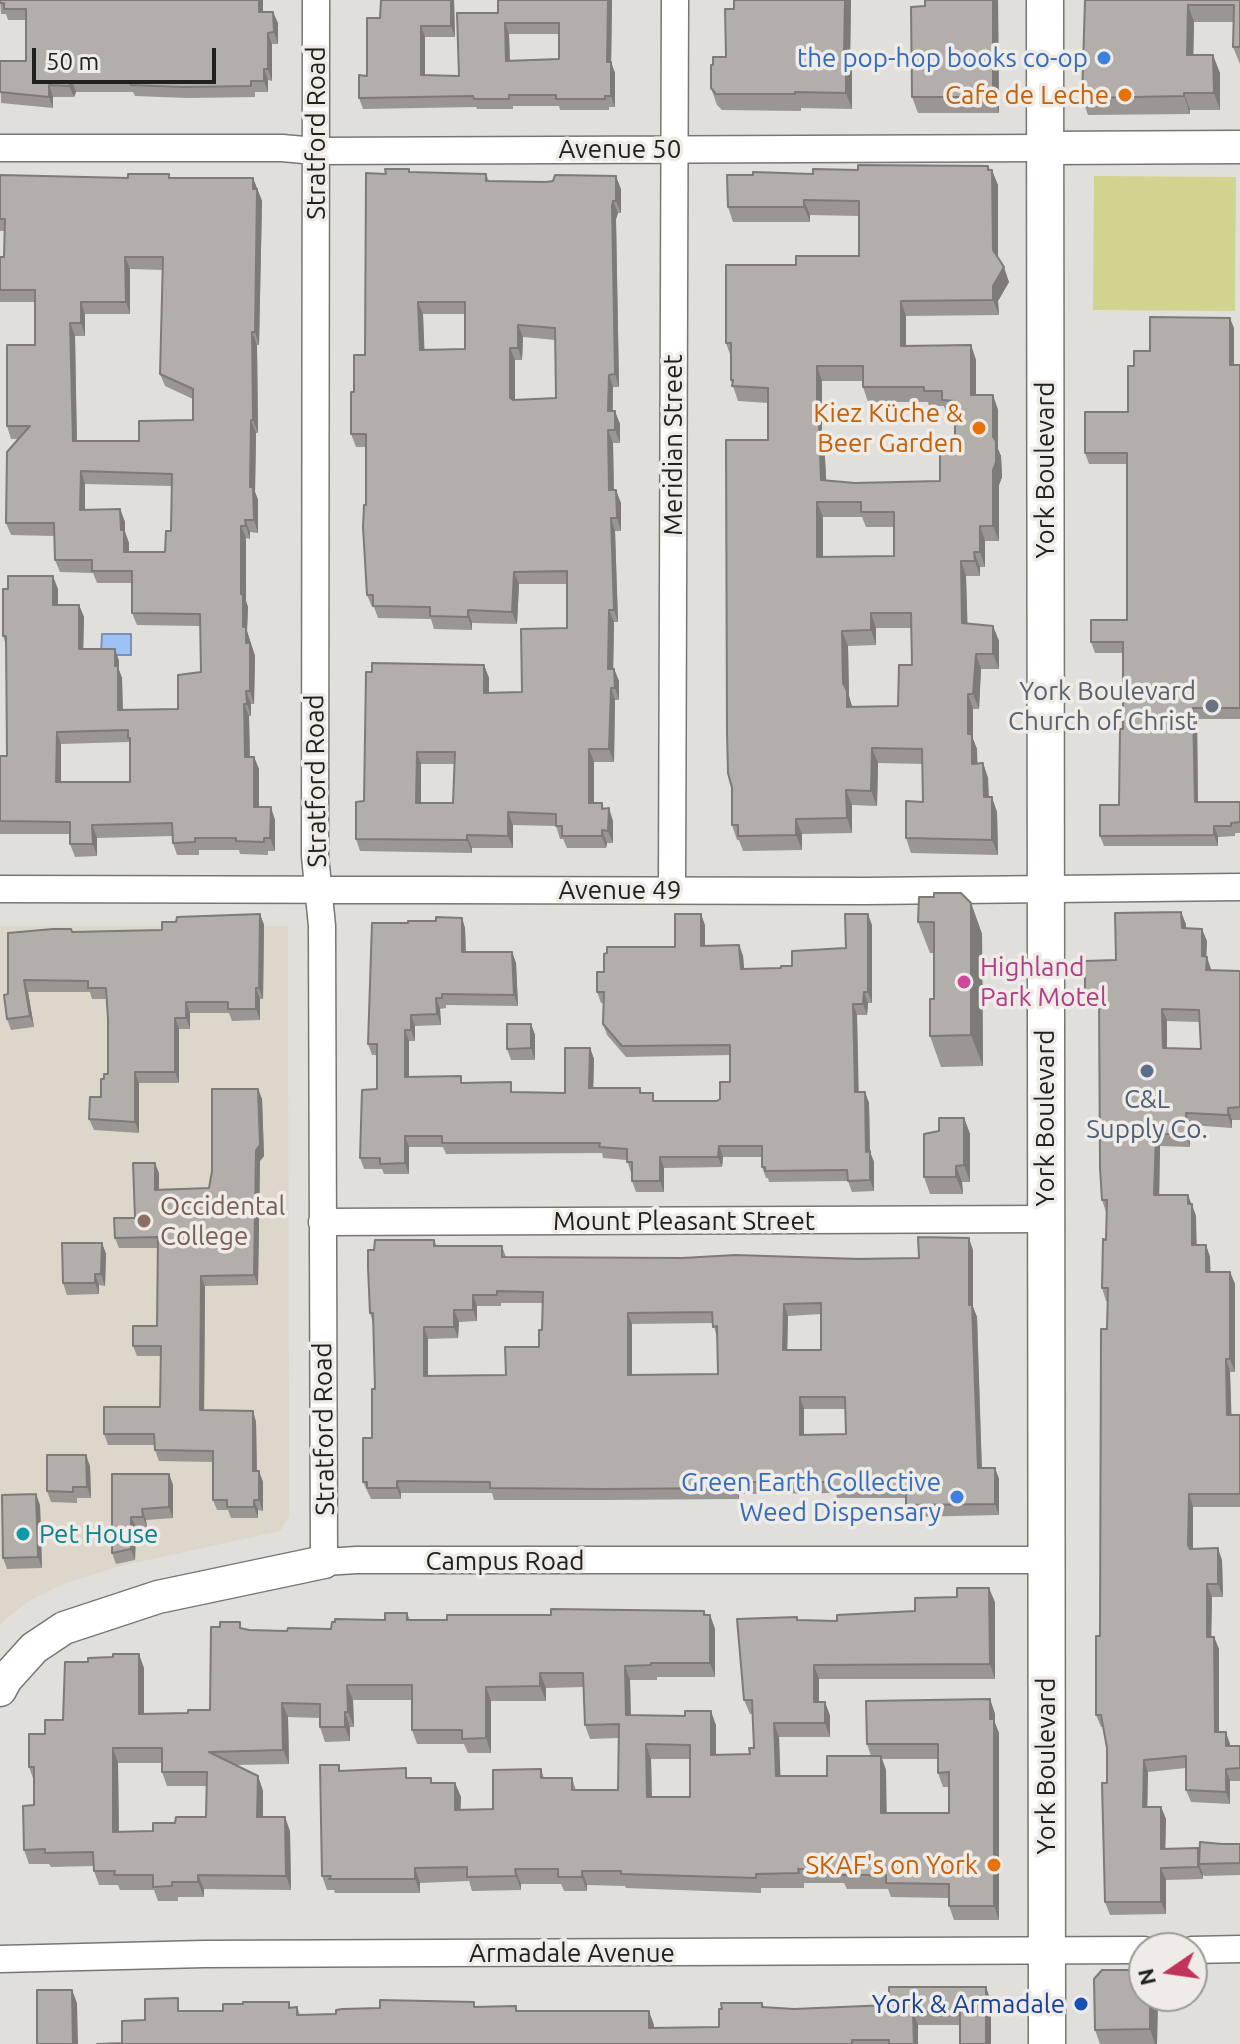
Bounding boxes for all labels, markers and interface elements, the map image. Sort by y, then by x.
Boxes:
scale bar [36,32,220,82]
place label: the pop-hop books co-op [797,42,1088,74]
street label: Stratford Road [300,46,332,220]
text: 50 m [46,48,99,75]
marker: the pop-hop books co-op [1095,49,1113,67]
place label: Cafe de Leche [945,79,1109,111]
marker: Cafe de Leche [1116,86,1134,104]
street label: Avenue 50 [559,133,681,165]
street label: Meridian Street [657,354,689,536]
street label: York Boulevard [1029,382,1061,558]
place label: Kiez Küche & Beer Garden [813,397,963,458]
marker: Kiez Küche & Beer Garden [970,419,988,437]
place label: York Boulevard Church of Christ [1008,675,1196,736]
street label: Stratford Road [299,694,333,868]
marker: York Boulevard Church of Christ [1203,697,1221,715]
street label: Avenue 49 [559,874,681,906]
place label: Highland Park Motel [980,951,1107,1012]
marker: Highland Park Motel [955,973,973,991]
street label: York Boulevard [1029,1030,1061,1206]
marker: C&L Supply Co. [1138,1062,1156,1080]
place label: C&L Supply Co. [1086,1083,1208,1144]
place label: Occidental College [160,1190,285,1252]
street label: Mount Pleasant Street [553,1205,815,1237]
marker: Occidental College [135,1212,153,1230]
street label: Stratford Road [307,1342,341,1516]
place label: Green Earth Collective Weed Dispensary [681,1466,941,1528]
marker: Green Earth Collective Weed Dispensary [948,1488,966,1506]
place label: Pet House [39,1518,158,1550]
marker: Pet House [14,1525,32,1543]
street label: Campus Road [426,1545,584,1577]
street label: York Boulevard [1030,1678,1062,1854]
place label: SKAF's on York [805,1849,978,1881]
marker: SKAF's on York [985,1856,1003,1874]
north arrow [1128,1932,1208,2012]
street label: Armadale Avenue [469,1937,675,1969]
text: N [1132,1966,1160,1988]
place label: York & Armadale [872,1988,1065,2020]
marker: York & Armadale [1072,1995,1090,2013]

